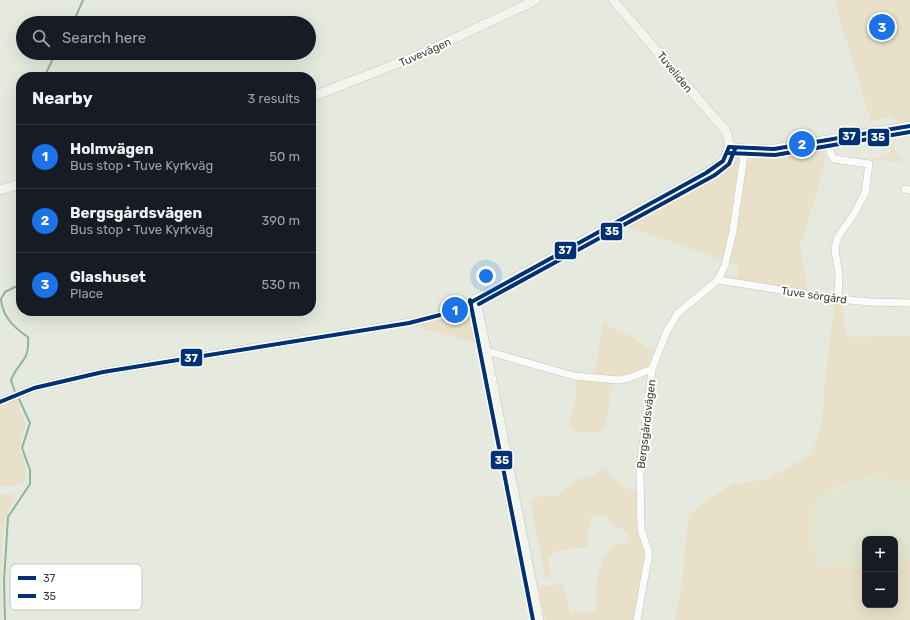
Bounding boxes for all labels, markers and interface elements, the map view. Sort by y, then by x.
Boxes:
pin: 3 [869,12,895,42]
search box [16,16,316,60]
icon: search [30,27,52,49]
text: Search here [62,29,146,47]
street label: Tuvevägen [397,35,453,70]
street label: Tuveliden [654,49,695,95]
text: Nearby [32,88,93,108]
text: 3 results [248,91,300,106]
line badge: 37 [838,127,861,146]
line badge: 35 [867,128,890,147]
pin: 2 [789,129,815,159]
text: 37 [842,130,856,143]
text: 35 [871,131,885,144]
text: Holmvägen [70,140,154,158]
text: 1 [42,149,48,164]
text: 50 m [269,149,300,164]
text: Bus stop · Tuve Kyrkväg [70,158,213,173]
text: Bergsgårdsvägen [70,204,202,222]
text: 2 [41,213,49,228]
text: 390 m [261,213,300,228]
text: Bus stop · Tuve Kyrkväg [70,222,213,237]
line badge: 35 [600,222,623,241]
text: 35 [605,225,619,238]
line badge: 37 [554,241,577,260]
text: 37 [558,244,572,257]
your location [476,266,496,286]
text: Glashuset [70,268,146,286]
text: 3 [41,277,49,292]
text: 530 m [261,277,300,292]
street label: Tuve sörgård [780,284,848,307]
text: Place [70,286,103,301]
pin: 1 [442,295,468,325]
line badge: 37 [180,348,203,367]
text: 37 [184,352,198,365]
street label: Bergsgårdsvägen [635,379,658,469]
line badge: 35 [490,450,513,470]
text: 35 [495,454,509,467]
map controls [862,536,898,608]
button: + [862,536,898,572]
legend [10,564,142,610]
text: 37 [43,572,56,585]
button: − [862,572,898,608]
text: 35 [43,590,57,603]

